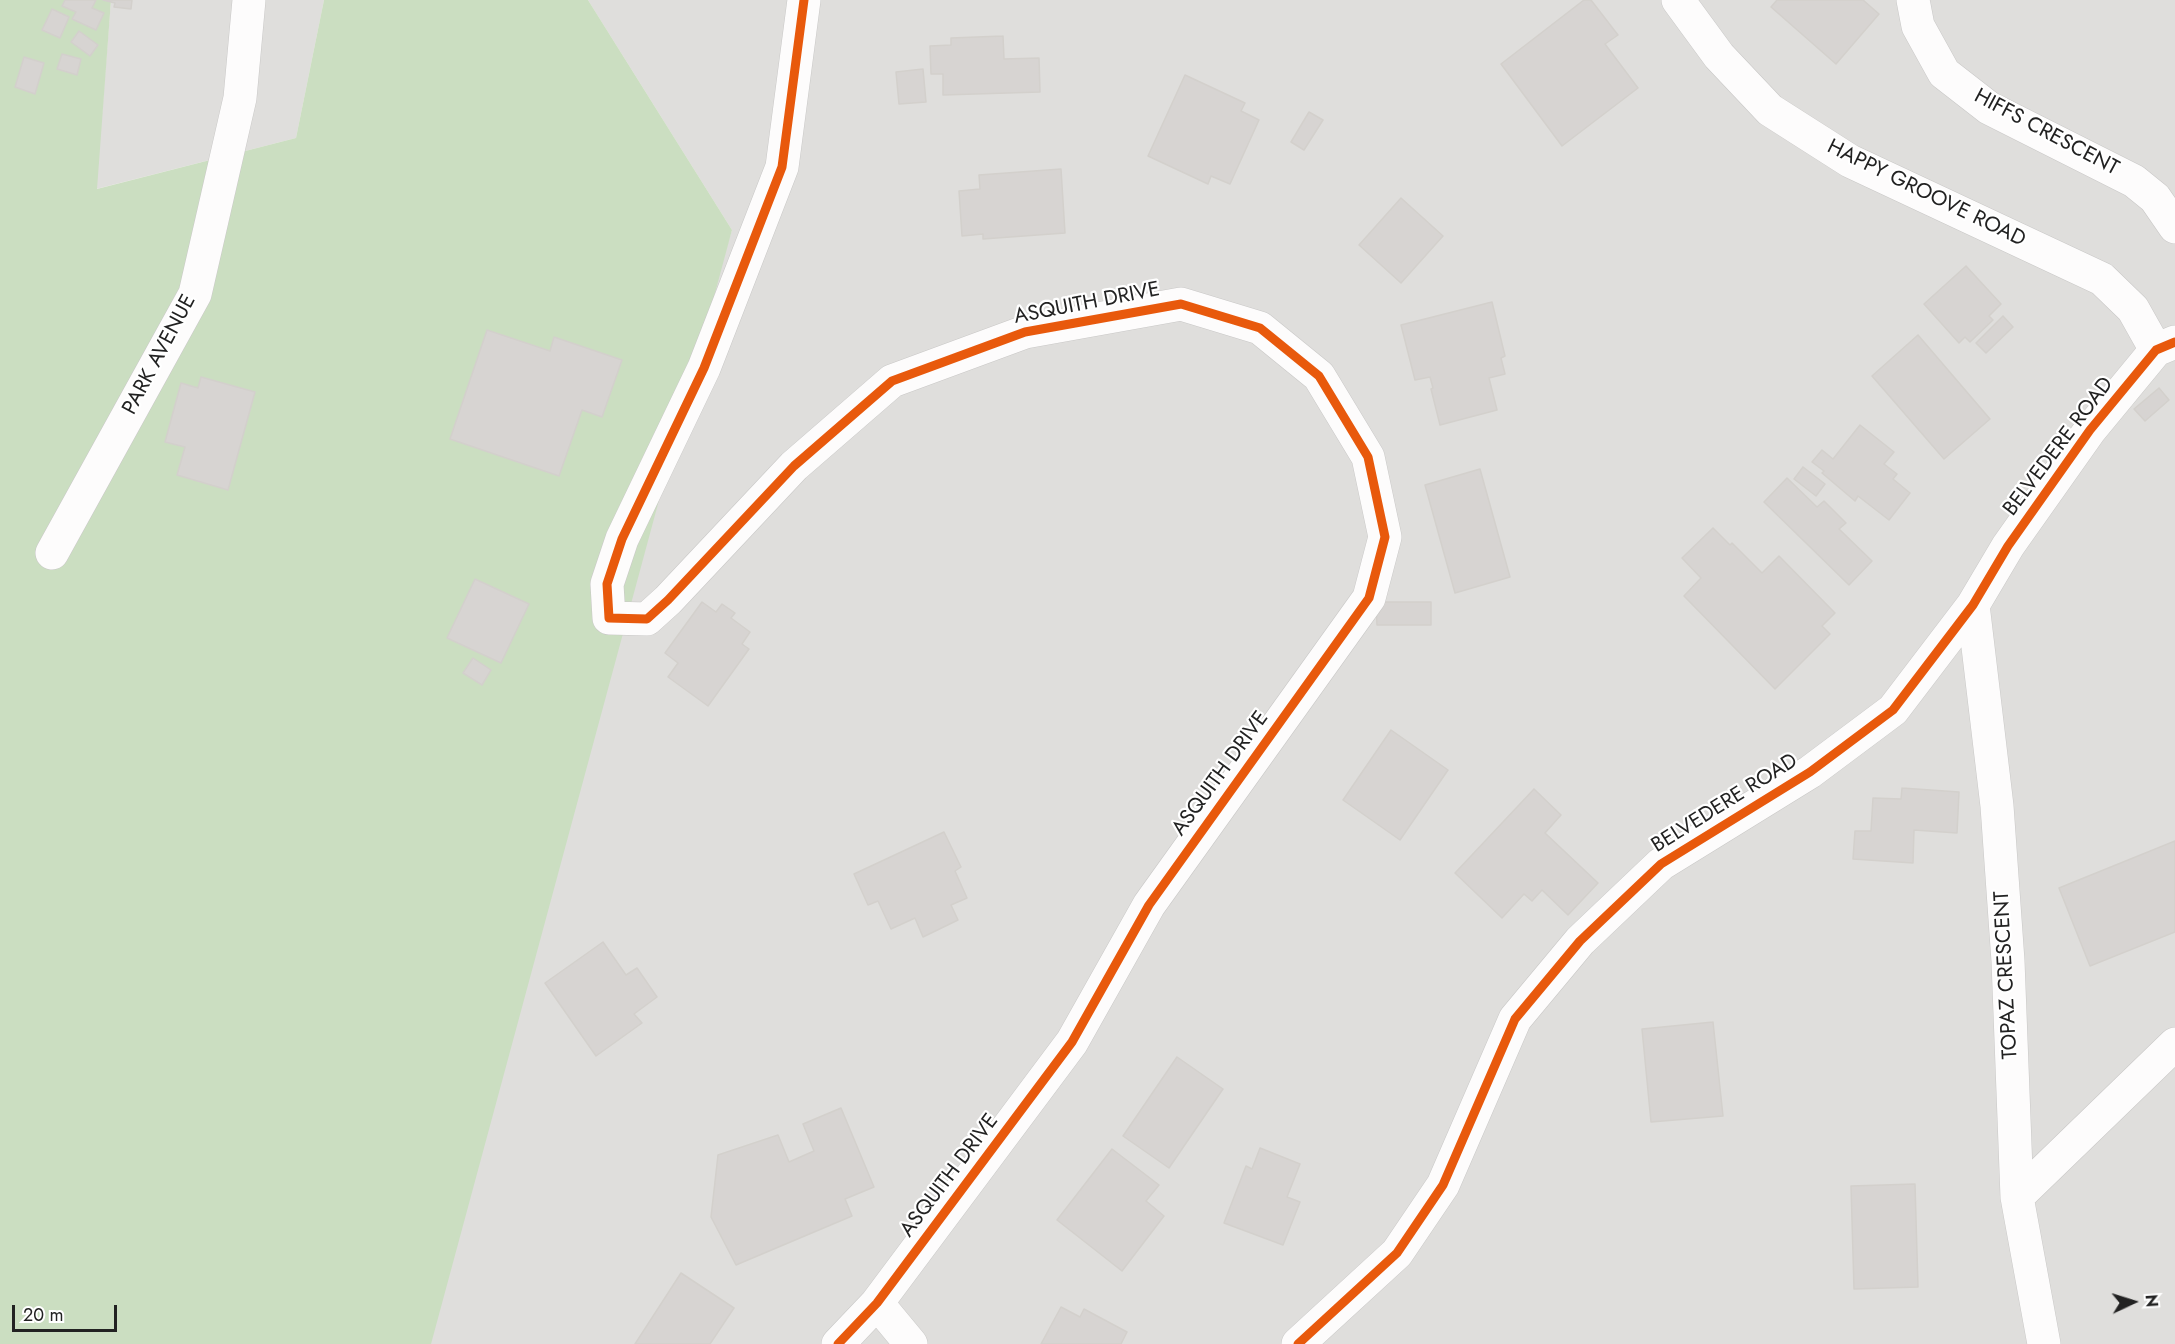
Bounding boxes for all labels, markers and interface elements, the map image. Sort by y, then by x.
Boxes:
street label: HIFFS CRESCENT [1969,84,2123,182]
street label: HAPPY GROOVE ROAD [1823,135,2029,253]
street label: ASQUITH DRIVE [1012,278,1162,330]
street label: PARK AVENUE [118,291,202,419]
street label: BELVEDERE ROAD [1999,373,2119,521]
street label: ASQUITH DRIVE [1167,707,1275,841]
street label: BELVEDERE ROAD [1647,749,1803,859]
street label: TOPAZ CRESCENT [1990,890,2024,1060]
street label: ASQUITH DRIVE [895,1109,1005,1243]
north arrow [2103,1272,2163,1332]
scale bar [15,1293,120,1331]
text: N [2140,1294,2163,1308]
text: 20 m [23,1302,63,1328]

